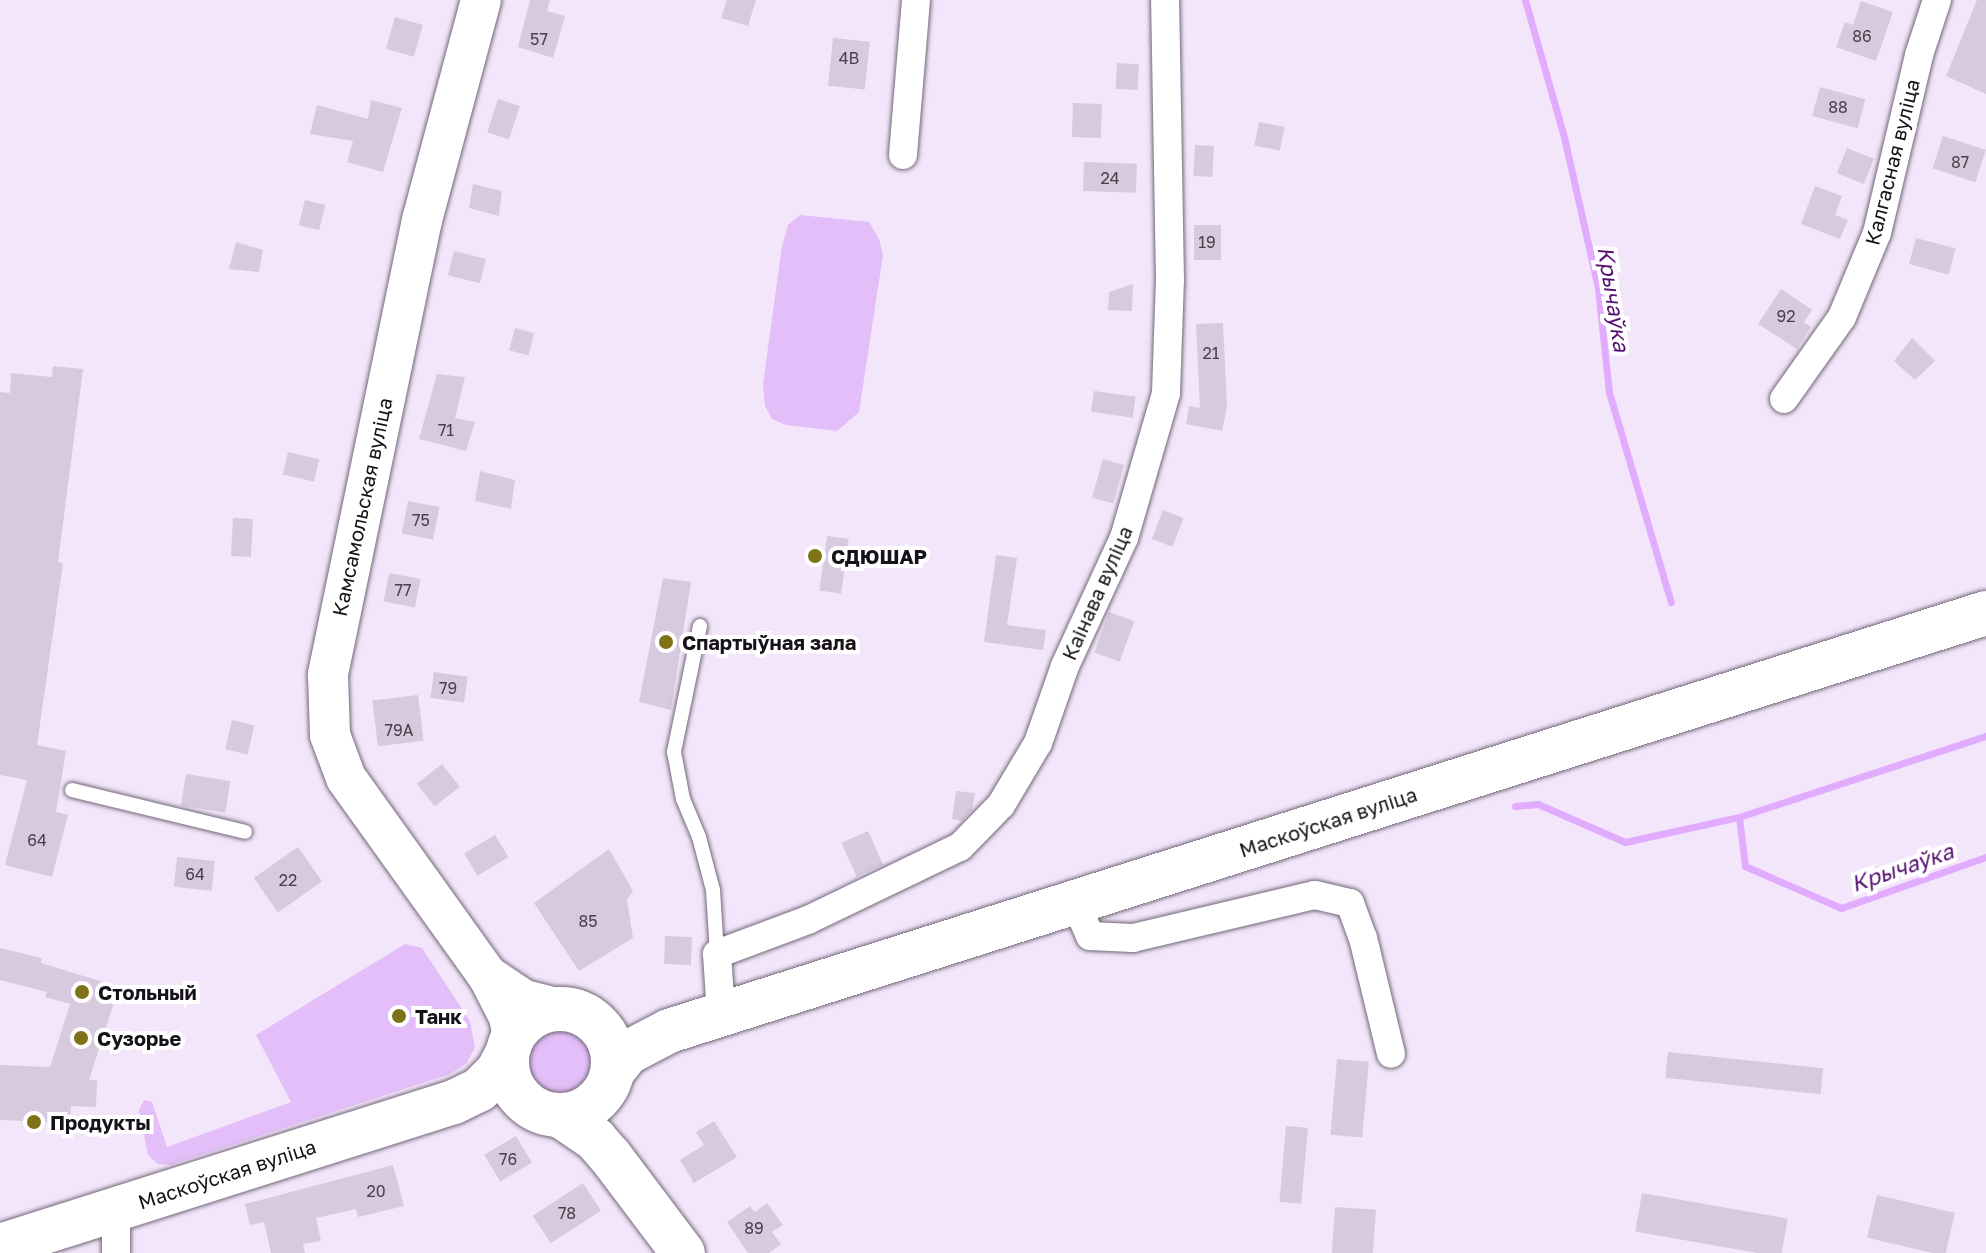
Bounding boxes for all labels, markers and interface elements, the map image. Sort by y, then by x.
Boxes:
house number: 86 [1852,26,1872,46]
house number: 57 [530,29,548,49]
house number: 4В [839,48,859,68]
street label: Калгасная вуліца [1860,76,1924,248]
house number: 88 [1828,97,1848,117]
house number: 87 [1951,152,1969,172]
house number: 24 [1100,168,1120,188]
house number: 19 [1198,232,1216,252]
water label: Крычаўка [1593,244,1635,354]
house number: 92 [1777,306,1795,326]
house number: 21 [1202,343,1220,363]
street label: Камсамольская вуліца [327,396,397,618]
house number: 71 [438,420,454,440]
house number: 75 [412,510,430,530]
street label: Каінава вуліца [1057,522,1137,664]
place label: СДЮШАР [831,544,927,568]
marker: СДЮШАР [806,547,824,565]
house number: 77 [395,580,411,600]
place label: Спартыўная зала [682,630,856,654]
marker: Спартыўная зала [657,633,675,651]
house number: 79 [439,678,457,698]
house number: 79А [385,720,413,740]
street label: Маскоўская вуліца [1236,782,1420,862]
house number: 64 [27,830,47,850]
water label: Крычаўка [1847,837,1957,897]
house number: 64 [185,864,205,884]
house number: 22 [279,870,297,890]
house number: 85 [578,911,598,931]
place label: Стольный [98,980,197,1004]
marker: Стольный [73,983,91,1001]
place label: Танк [415,1004,462,1028]
marker: Танк [390,1007,408,1025]
place label: Сузорье [97,1026,181,1050]
marker: Сузорье [72,1029,90,1047]
place label: Продукты [50,1110,151,1134]
marker: Продукты [25,1113,43,1131]
street label: Маскоўская вуліца [135,1134,319,1214]
house number: 76 [499,1149,517,1169]
house number: 20 [366,1181,386,1201]
house number: 78 [558,1203,576,1223]
house number: 89 [744,1218,764,1238]

